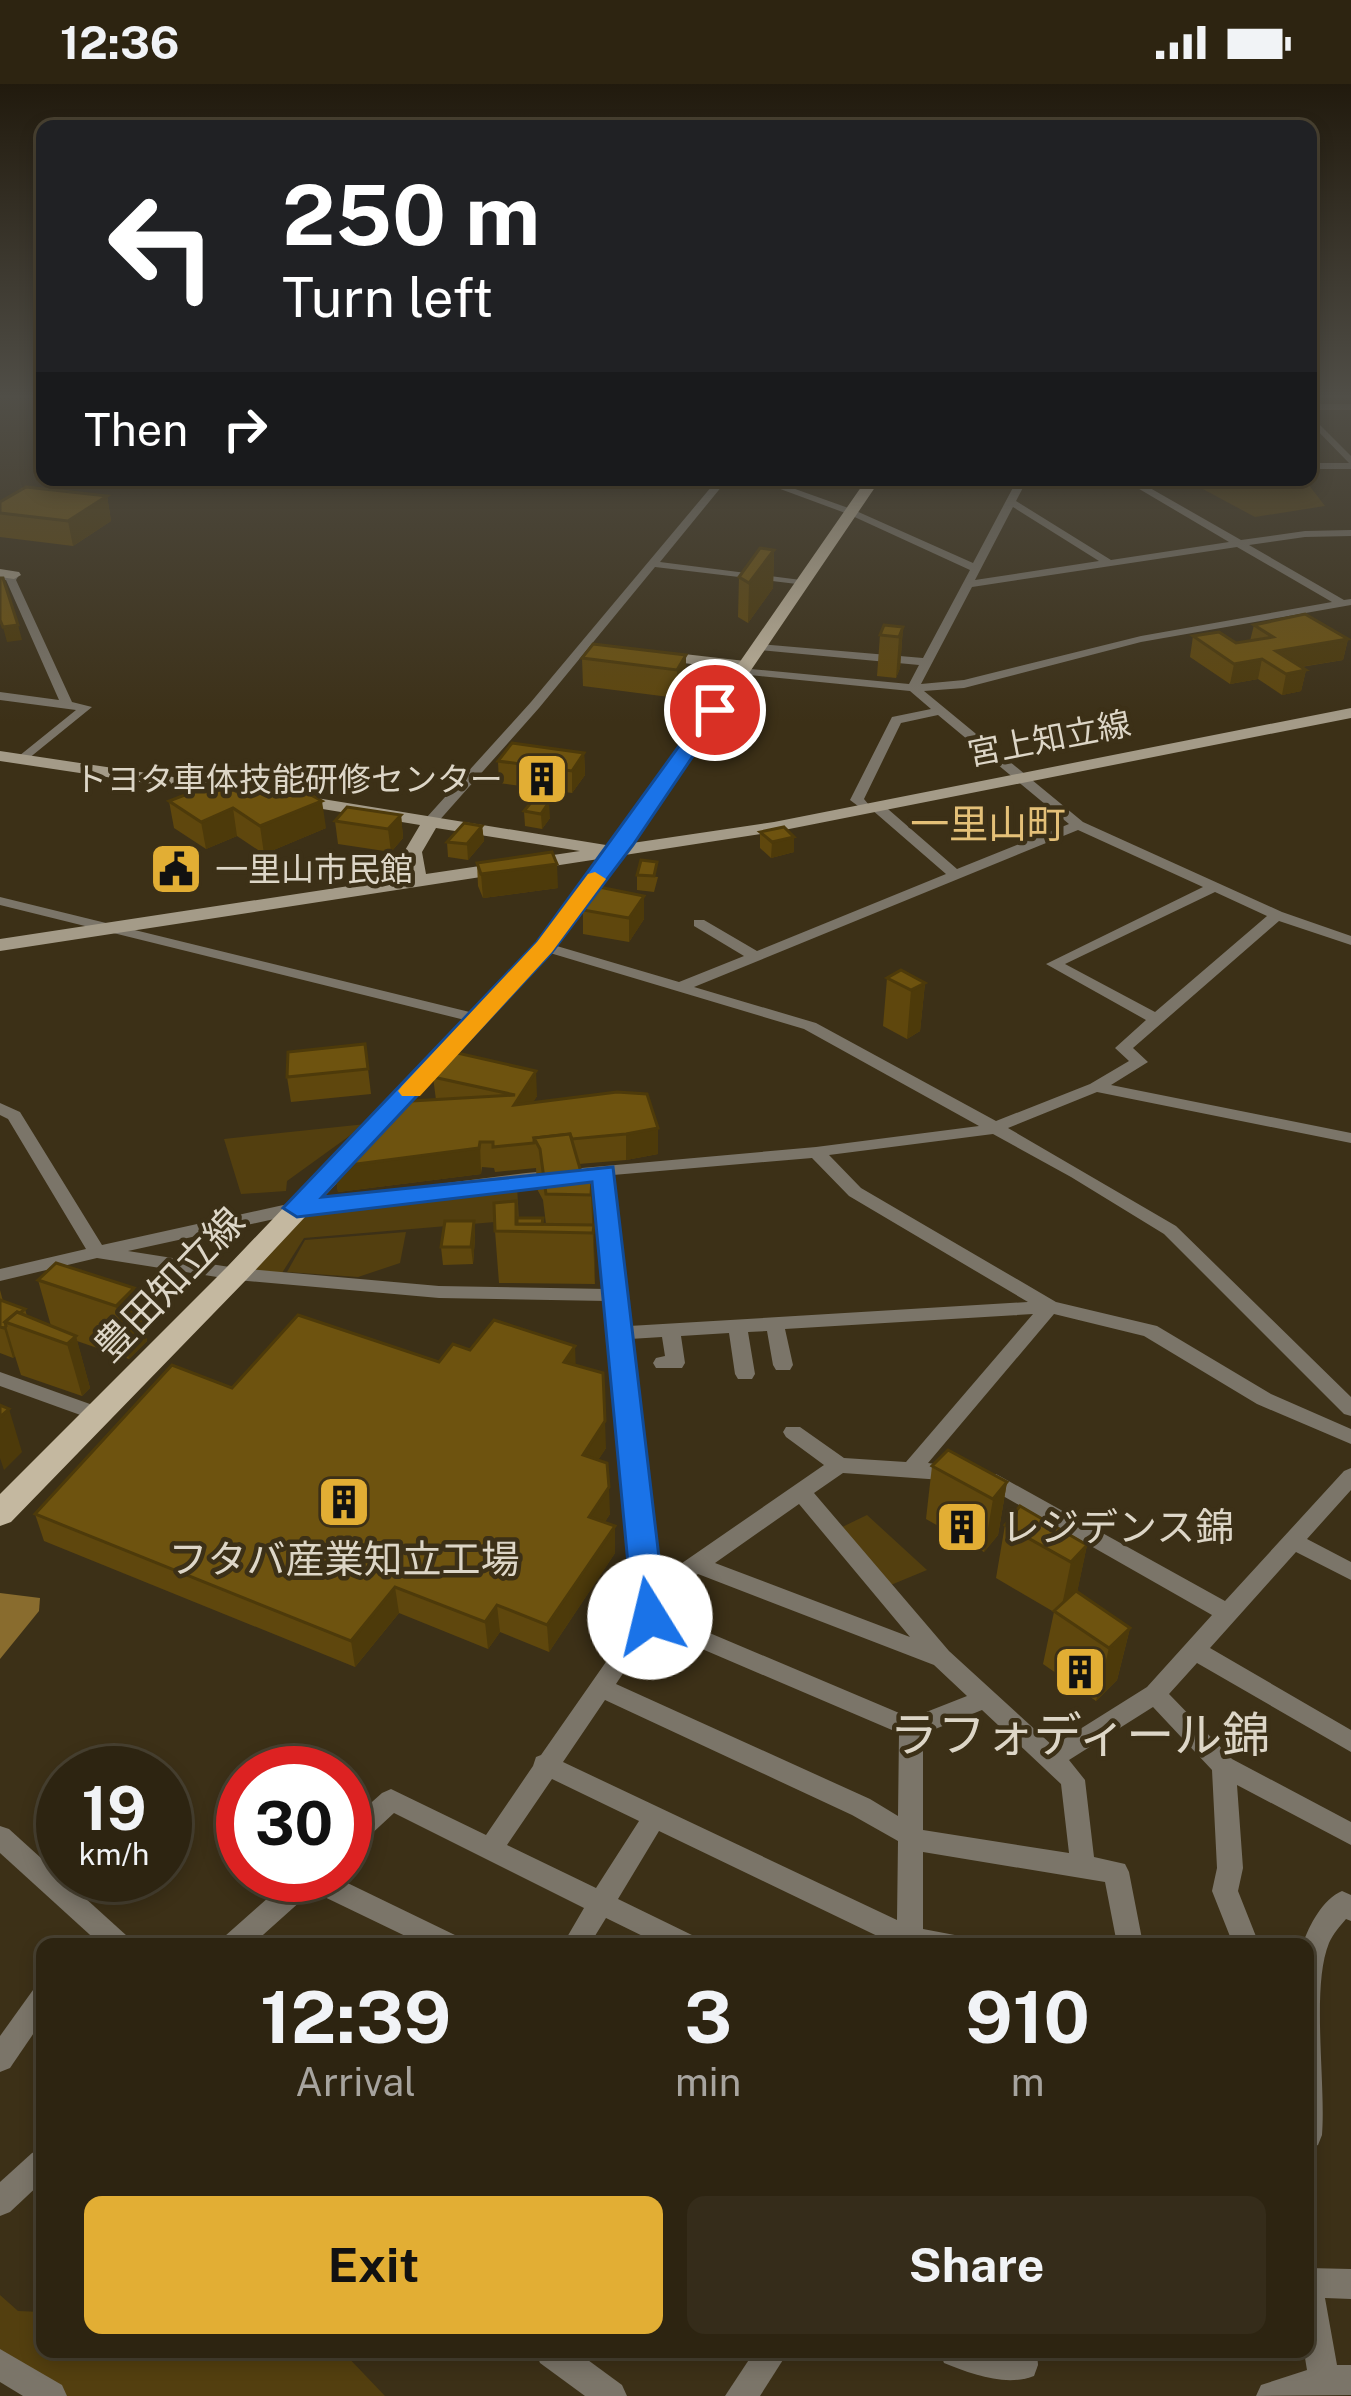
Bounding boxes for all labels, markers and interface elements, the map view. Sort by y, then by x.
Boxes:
text: 12:36 [60,16,179,69]
text: 250 m [282,165,540,264]
icon: left [84,168,240,324]
text: Turn left [282,266,493,329]
icon: right [212,396,278,462]
text: Then [84,403,188,456]
pin [664,659,766,761]
icon: arrive [682,677,748,743]
street label: 宮上知立線 [964,704,1134,772]
building icon: トヨタ車体技能研修センター [514,751,570,807]
place label: トヨタ車体技能研修センター [74,760,503,798]
district label: 一里山町 [910,801,1066,847]
public building icon: 一里山市民館 [148,841,204,897]
place label: 一里山市民館 [215,850,413,888]
street label: 豊田知立線 [85,1198,253,1370]
building icon: フタバ産業知立工場 [316,1474,372,1530]
building icon: レジデンス錦 [934,1499,990,1555]
place label: レジデンス錦 [1001,1504,1234,1550]
place label: フタバ産業知立工場 [168,1536,520,1582]
position arrow [587,1554,713,1680]
building icon: ラフォディール錦 [1052,1644,1108,1700]
place label: ラフォディール錦 [890,1706,1270,1763]
speed limit sign: 30 [216,1746,372,1902]
text: 19 [81,1773,147,1844]
text: km/h [79,1836,149,1872]
text: 12:39 [260,1975,451,2059]
text: 3 [684,1975,732,2059]
text: 910 [965,1975,1090,2059]
text: Arrival [295,2059,416,2105]
text: min [675,2059,741,2105]
text: m [1011,2059,1045,2105]
button: Exit [84,2196,663,2334]
button: Share [687,2196,1266,2334]

